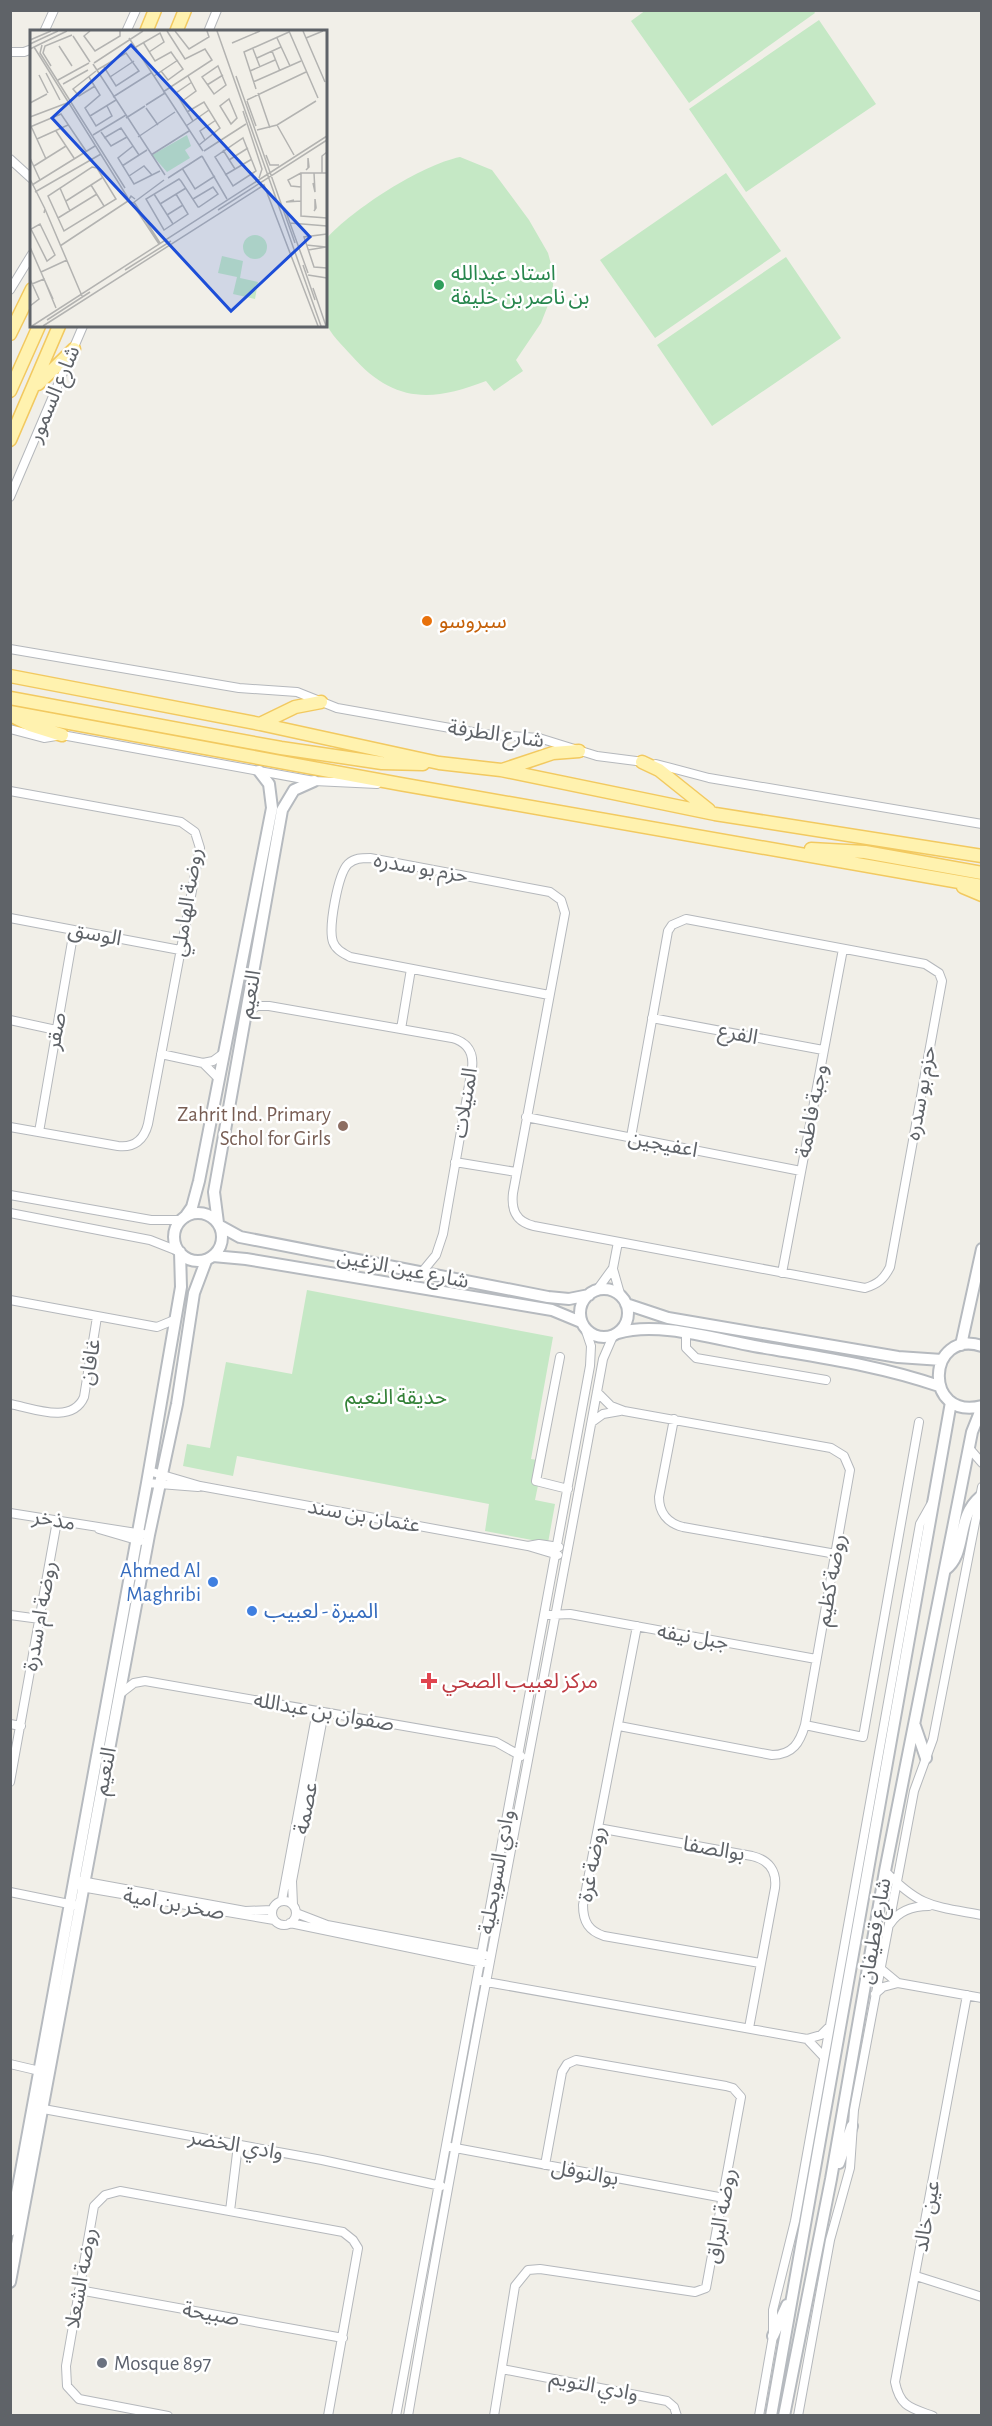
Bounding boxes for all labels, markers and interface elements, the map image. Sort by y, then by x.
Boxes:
inset map [30,30,327,327]
place label: استاد عبدالله بن ناصر بن خليفة [451,263,590,309]
marker: استاد عبدالله بن ناصر بن خليفة [432,278,446,292]
street label: شارع السمور [24,343,87,448]
place label: سبروسو [439,611,507,633]
marker: سبروسو [420,614,434,628]
street label: شارع الطرفة [446,717,546,755]
street label: روضة الهاملي [168,846,211,959]
street label: حزم بو سدره [371,849,470,892]
street label: الوسق [66,919,123,951]
street label: النعيم [235,968,268,1020]
street label: صقر [42,1011,71,1053]
street label: الفرع [716,1020,760,1052]
street label: حزم بو سدره [902,1044,945,1143]
street label: وجبة فاطمة [793,1063,832,1160]
street label: المنيلات [449,1066,481,1140]
place label: Zahrit Ind. Primary Schol for Girls [177,1104,331,1149]
marker: Zahrit Ind. Primary Schol for Girls [336,1119,350,1133]
street label: اعفيجين [626,1127,700,1162]
street label: شارع عين الزغين [335,1246,471,1296]
street label: غافان [76,1337,105,1387]
park label: حديقة النعيم [345,1387,447,1412]
street label: عثمان بن سند [306,1496,422,1537]
street label: مذخر [30,1506,77,1535]
street label: روضة كظيم [813,1532,853,1628]
street label: روضة ام سدرة [20,1559,65,1674]
place label: Ahmed Al Maghribi [120,1560,201,1605]
marker: Ahmed Al Maghribi [206,1575,220,1589]
place label: الميرة - لعبيب [264,1601,378,1623]
marker: الميرة - لعبيب [245,1604,259,1618]
street label: جبل نيفه [655,1620,730,1655]
place label: مركز لعبيب الصحي [442,1671,598,1696]
marker: مركز لعبيب الصحي [420,1672,438,1690]
street label: صفوان بن عبدالله [252,1689,396,1736]
street label: النعيم [90,1745,124,1797]
street label: عصمة [291,1780,321,1836]
street label: وادي السويحلية [476,1808,523,1937]
street label: روضة غرة [575,1825,610,1904]
street label: بوالصفا [681,1833,747,1866]
street label: شارع قطيفان [855,1876,899,1986]
street label: صخر بن امية [121,1885,226,1924]
street label: وادي الخضر [185,2126,285,2168]
street label: بوالنوفل [550,2157,620,2190]
street label: روضة البراق [702,2167,741,2265]
street label: عين خالد [910,2179,945,2254]
street label: روضة الشعلا [62,2226,101,2330]
street label: صبيحة [181,2299,241,2329]
place label: Mosque 897 [114,2353,212,2374]
marker: Mosque 897 [95,2356,109,2370]
street label: وادي التويم [547,2367,640,2410]

